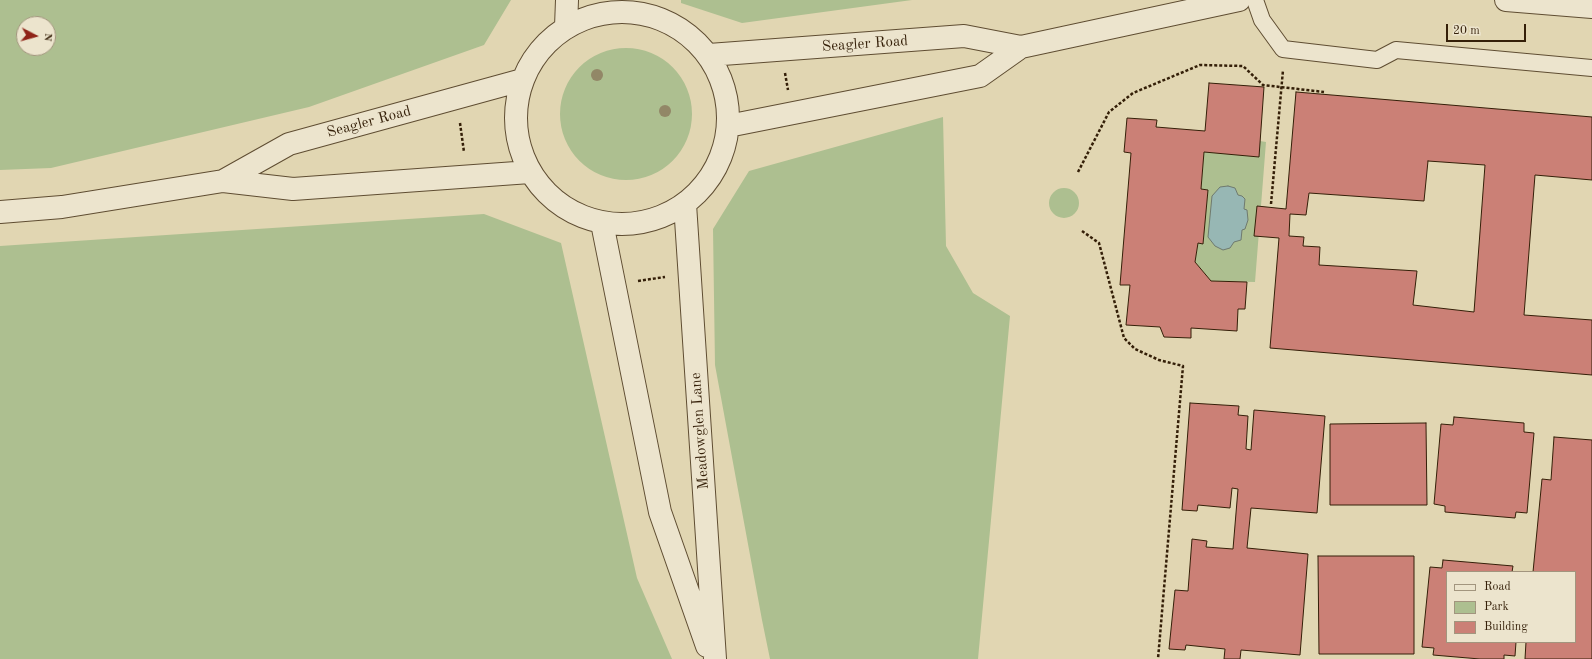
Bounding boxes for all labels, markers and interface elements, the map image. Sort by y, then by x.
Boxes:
north arrow [16,16,56,56]
scale bar [1448,16,1528,42]
text: 20 m [1453,25,1480,37]
text: N [42,32,53,42]
street label: Seagler Road [821,32,909,56]
street label: Seagler Road [325,102,413,142]
street label: Meadowglen Lane [687,372,713,490]
legend [1446,571,1576,643]
text: Road [1484,581,1511,593]
text: Park [1484,601,1509,613]
text: Building [1484,621,1528,633]

